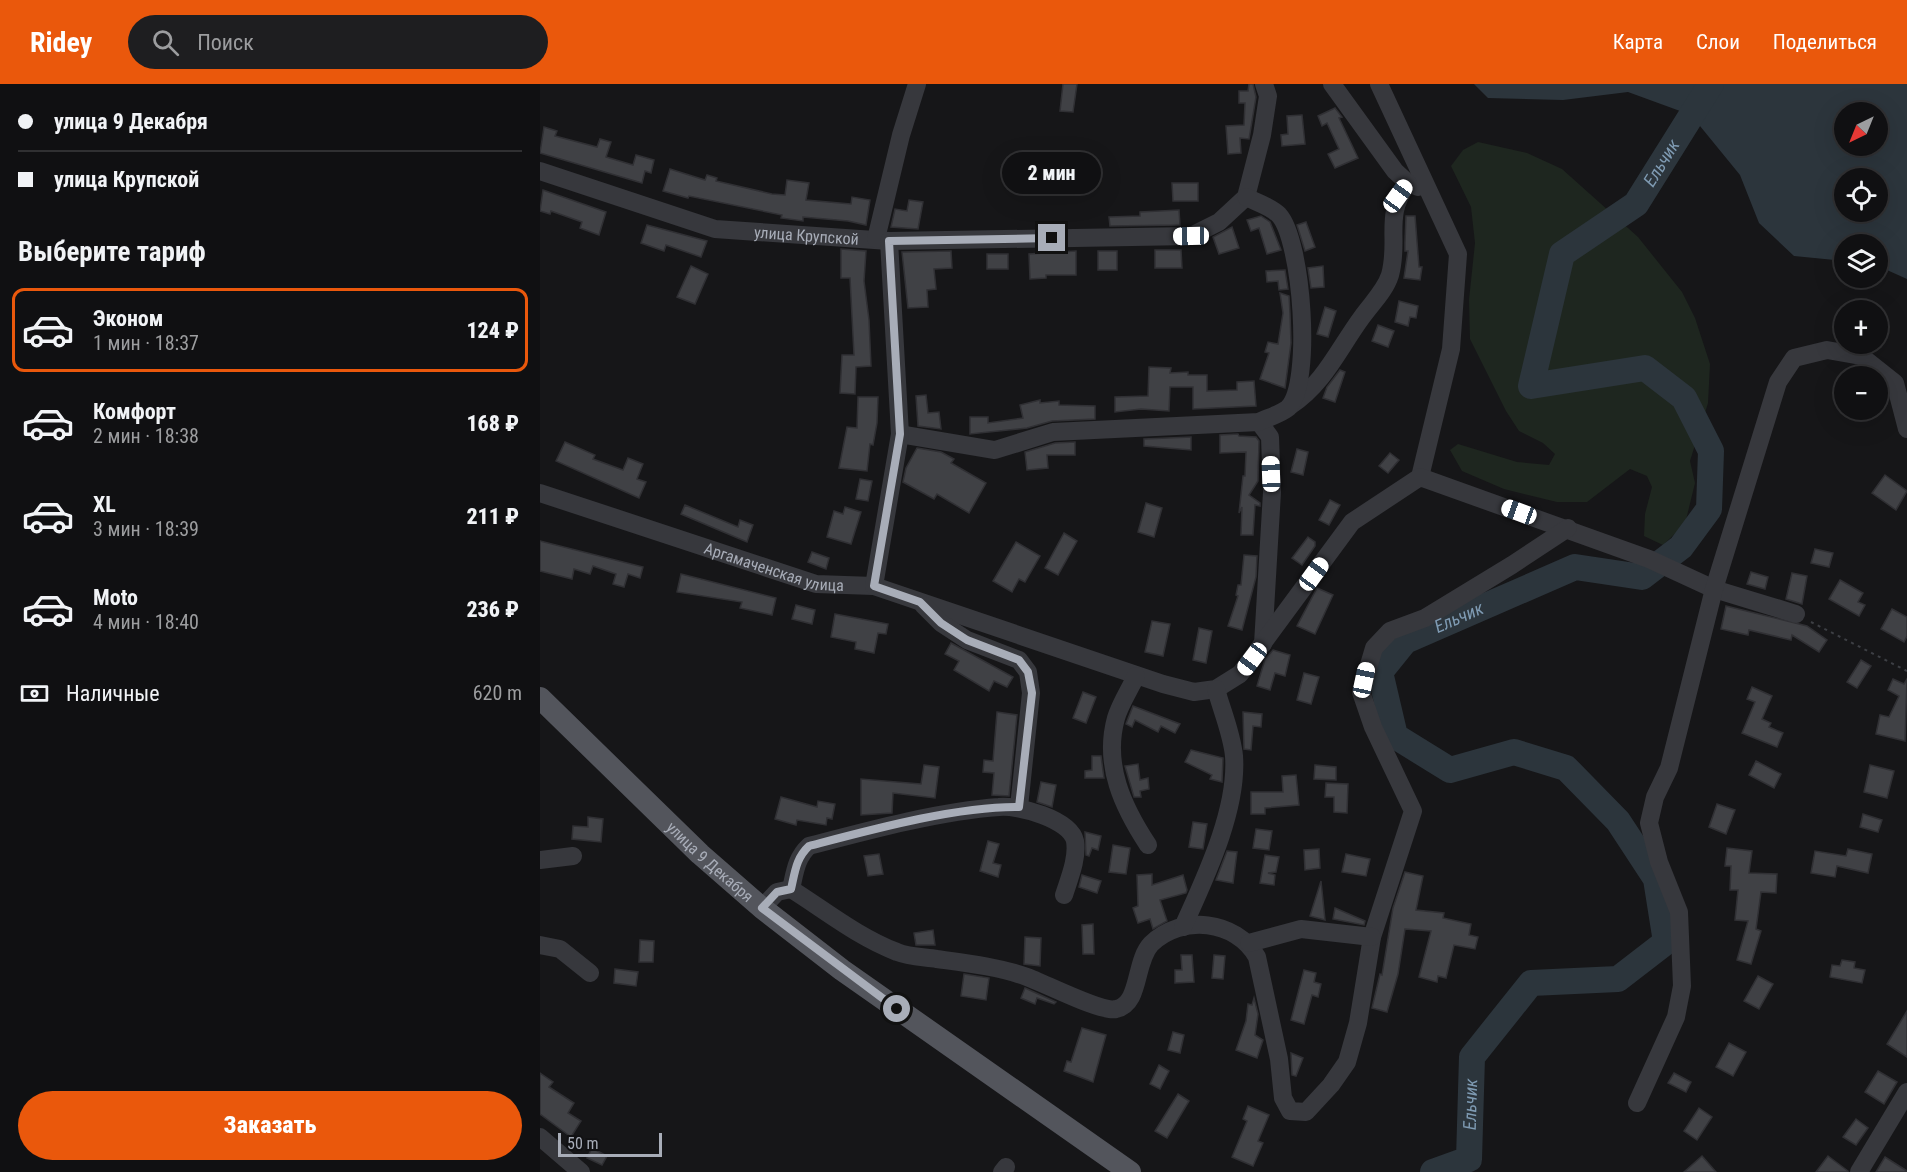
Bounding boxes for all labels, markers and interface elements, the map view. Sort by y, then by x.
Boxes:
search box [128,15,548,69]
text: Ridey [30,26,92,59]
icon: search [149,26,182,59]
text: Поиск [197,30,254,55]
text: Карта [1613,30,1663,54]
text: Слои [1696,30,1740,54]
text: Поделиться [1773,30,1877,54]
north arrow [1834,102,1888,156]
map controls [1834,102,1888,420]
text: улица 9 Декабря [54,109,208,134]
water label: Ельчик [1639,135,1684,190]
callout: 2 мин [1002,151,1102,193]
text: 2 мин [1028,161,1075,185]
text: улица Крупской [54,167,199,192]
button: locate [1834,168,1888,222]
car [1380,176,1416,216]
street label: улица Крупской [753,223,859,249]
route end [1038,224,1065,251]
car [1173,227,1209,245]
button: layers [1834,234,1888,288]
text: Выберите тариф [18,236,206,268]
button: + [1834,300,1888,354]
icon: car [21,303,75,357]
text: Эконом [93,306,163,331]
text: 124 ₽ [466,318,519,343]
text: 1 мин · 18:37 [93,331,199,355]
button: − [1834,366,1888,420]
icon: car [21,396,75,450]
text: Комфорт [93,399,176,424]
text: 168 ₽ [466,411,519,436]
text: 2 мин · 18:38 [93,424,199,448]
car [1261,456,1281,492]
icon: car [21,489,75,543]
text: XL [93,492,116,517]
car [1499,497,1539,527]
text: 211 ₽ [466,504,519,529]
text: 3 мин · 18:39 [93,517,199,541]
street label: Аргамаченская улица [702,539,844,595]
car [1296,554,1332,594]
icon: car [21,582,75,636]
text: Moto [93,585,138,610]
text: 236 ₽ [466,597,519,622]
water label: Ельчик [1431,597,1487,637]
text: 4 мин · 18:40 [93,610,199,634]
car [1234,639,1270,679]
car [1351,661,1377,699]
icon: cash [18,677,51,710]
text: Наличные [66,681,160,706]
text: 620 m [473,681,522,705]
street label: улица 9 Декабря [662,818,757,906]
route start [883,995,910,1022]
water label: Ельчик [1459,1078,1481,1130]
button: Заказать [18,1091,522,1160]
scale bar [558,1130,662,1158]
text: 50 m [567,1134,599,1153]

